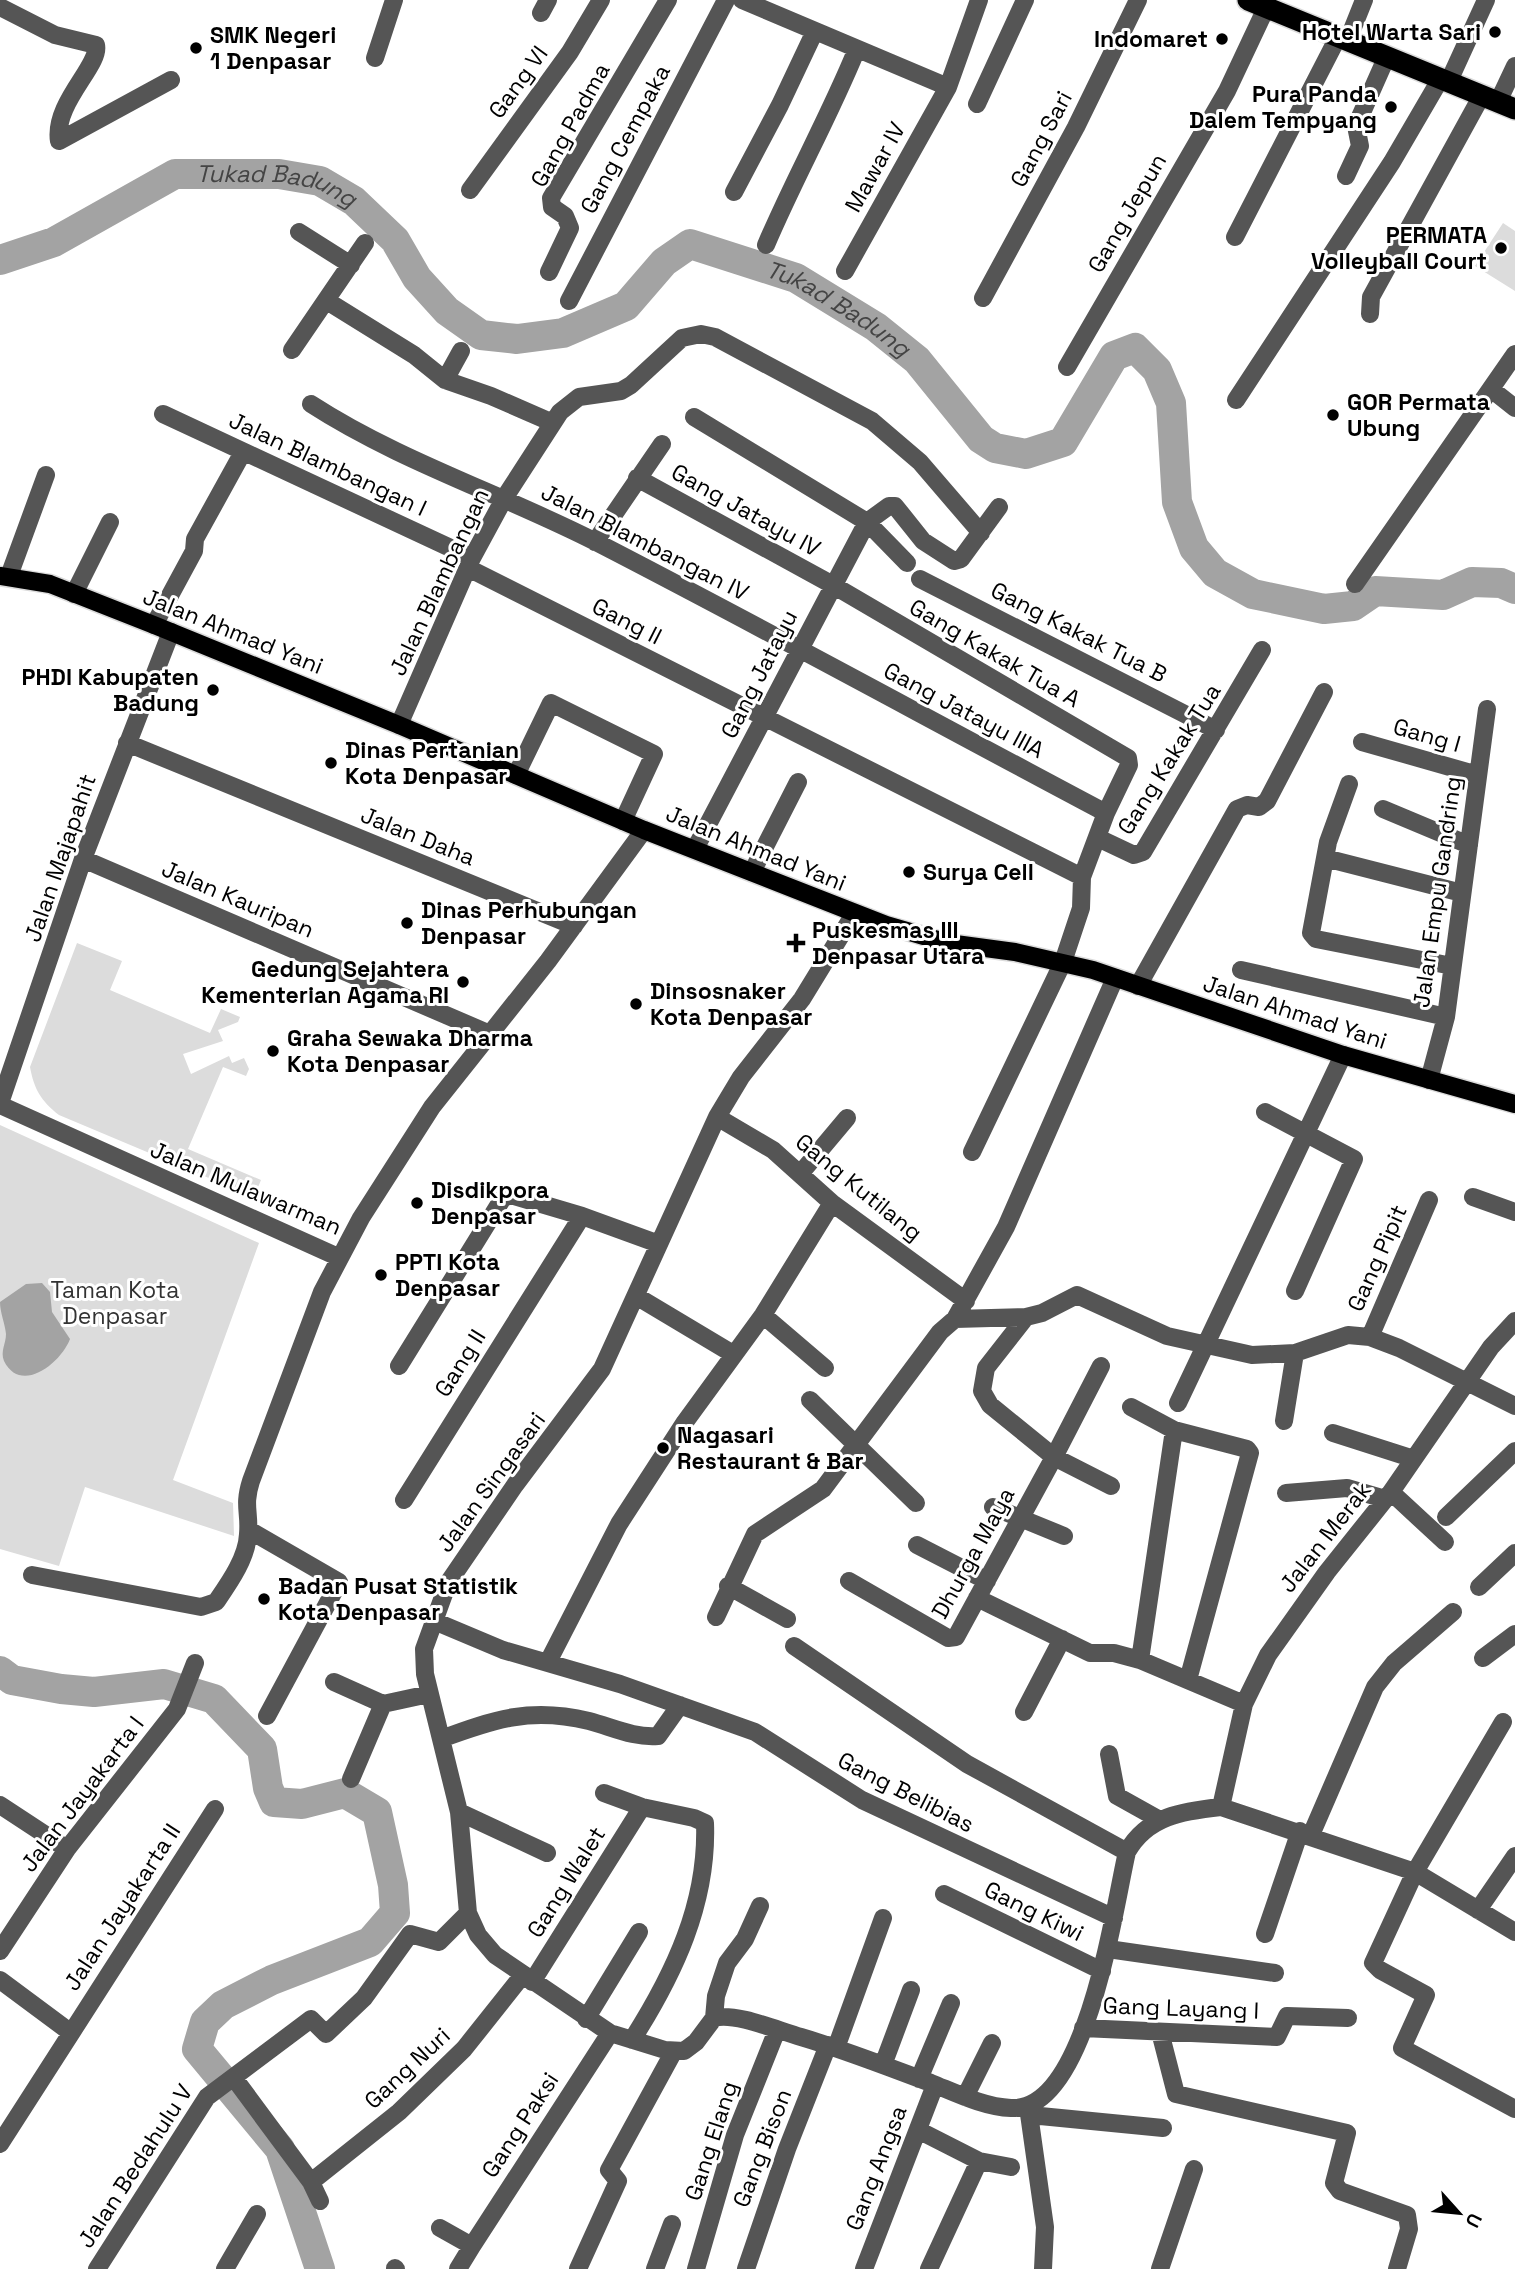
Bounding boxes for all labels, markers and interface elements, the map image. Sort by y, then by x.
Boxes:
place label: Hotel Warta Sari [1302,17,1481,47]
place label: SMK Negeri 1 Denpasar [210,20,336,76]
place label: Indomaret [1094,24,1208,54]
marker: Hotel Warta Sari [1487,24,1503,40]
marker: Indomaret [1214,31,1230,47]
marker: SMK Negeri 1 Denpasar [188,40,204,56]
street label: Gang VI [482,40,554,124]
street label: Gang Padma [524,58,616,192]
street label: Gang Cempaka [573,59,677,219]
place label: Pura Panda Dalem Tempyang [1189,79,1377,135]
street label: Gang Sari [1003,86,1079,192]
marker: Pura Panda Dalem Tempyang [1383,99,1399,115]
street label: Mawar IV [838,117,912,217]
street label: Gang Jepun [1081,148,1173,278]
water label: Tukad Badung [196,158,364,215]
place label: PERMATA Volleyball Court [1311,220,1487,276]
marker: PERMATA Volleyball Court [1493,240,1509,256]
water label: Tukad Badung [762,253,918,365]
place label: GOR Permata Ubung [1347,387,1490,443]
street label: Jalan Blambangan I [224,405,432,523]
marker: GOR Permata Ubung [1325,407,1341,423]
street label: Gang Jatayu IV [666,457,826,563]
street label: Jalan Blambangan IV [536,477,754,607]
street label: Jalan Blambangan [382,484,496,680]
street label: Gang Kakak Tua B [986,575,1172,689]
street label: Jalan Ahmad Yani [139,581,327,681]
street label: Gang II [587,591,667,651]
street label: Gang Kakak Tua A [904,592,1086,714]
street label: Gang Jatayu [714,605,804,743]
street label: Gang Jatayu IIIA [879,655,1049,765]
place label: PHDI Kabupaten Badung [22,662,199,718]
street label: Gang Kakak Tua [1111,678,1227,840]
marker: PHDI Kabupaten Badung [205,682,221,698]
street label: Gang I [1390,711,1464,759]
place label: Dinas Pertanian Kota Denpasar [345,735,519,791]
marker: Dinas Pertanian Kota Denpasar [323,755,339,771]
street label: Jalan Majapahit [17,770,103,946]
street label: Jalan Empu Gandring [1406,774,1468,1010]
street label: Jalan Ahmad Yani [662,798,850,898]
street label: Jalan Daha [356,799,480,873]
street label: Jalan Kauripan [157,853,319,945]
place label: Surya Cell [923,857,1034,887]
marker: Surya Cell [901,864,917,880]
place label: Dinas Perhubungan Denpasar [421,895,637,951]
marker: Dinas Perhubungan Denpasar [399,915,415,931]
place label: Puskesmas III Denpasar Utara [812,915,984,971]
marker: Puskesmas III Denpasar Utara [786,933,806,953]
place label: Gedung Sejahtera Kementerian Agama RI [201,954,449,1010]
street label: Jalan Ahmad Yani [1199,968,1391,1056]
marker: Gedung Sejahtera Kementerian Agama RI [455,974,471,990]
place label: Dinsosnaker Kota Denpasar [650,976,812,1032]
marker: Dinsosnaker Kota Denpasar [628,996,644,1012]
place label: Graha Sewaka Dharma Kota Denpasar [287,1023,533,1079]
marker: Graha Sewaka Dharma Kota Denpasar [265,1043,281,1059]
street label: Gang Kutilang [789,1127,929,1247]
street label: Jalan Mulawarman [146,1134,346,1242]
place label: Disdikpora Denpasar [431,1175,549,1231]
marker: Disdikpora Denpasar [409,1195,425,1211]
street label: Gang Pipit [1340,1200,1414,1316]
place label: PPTI Kota Denpasar [395,1247,500,1303]
marker: PPTI Kota Denpasar [373,1267,389,1283]
park label: Taman Kota Denpasar [51,1275,179,1331]
street label: Gang II [428,1324,492,1402]
street label: Jalan Singasari [430,1406,552,1558]
place label: Nagasari Restaurant & Bar [677,1420,864,1476]
marker: Nagasari Restaurant & Bar [655,1440,671,1456]
street label: Jalan Merak [1272,1476,1378,1598]
street label: Dhurga Maya [925,1482,1021,1624]
place label: Badan Pusat Statistik Kota Denpasar [278,1571,518,1627]
marker: Badan Pusat Statistik Kota Denpasar [256,1591,272,1607]
street label: Jalan Jayakarta I [14,1710,150,1878]
street label: Gang Belibias [833,1745,979,1839]
street label: Jalan Jayakarta II [57,1818,187,1996]
street label: Gang Walet [520,1821,612,1943]
street label: Gang Kiwi [979,1874,1089,1948]
street label: Gang Layang I [1102,1990,1260,2026]
street label: Gang Nuri [358,2021,456,2115]
street label: Gang Paksi [475,2067,565,2183]
street label: Gang Elang [678,2077,744,2205]
street label: Jalan Bedahulu V [71,2078,199,2254]
street label: Gang Bison [726,2085,798,2211]
street label: Gang Angsa [838,2101,914,2235]
north arrow [1424,2178,1494,2248]
text: U [1460,2209,1488,2232]

